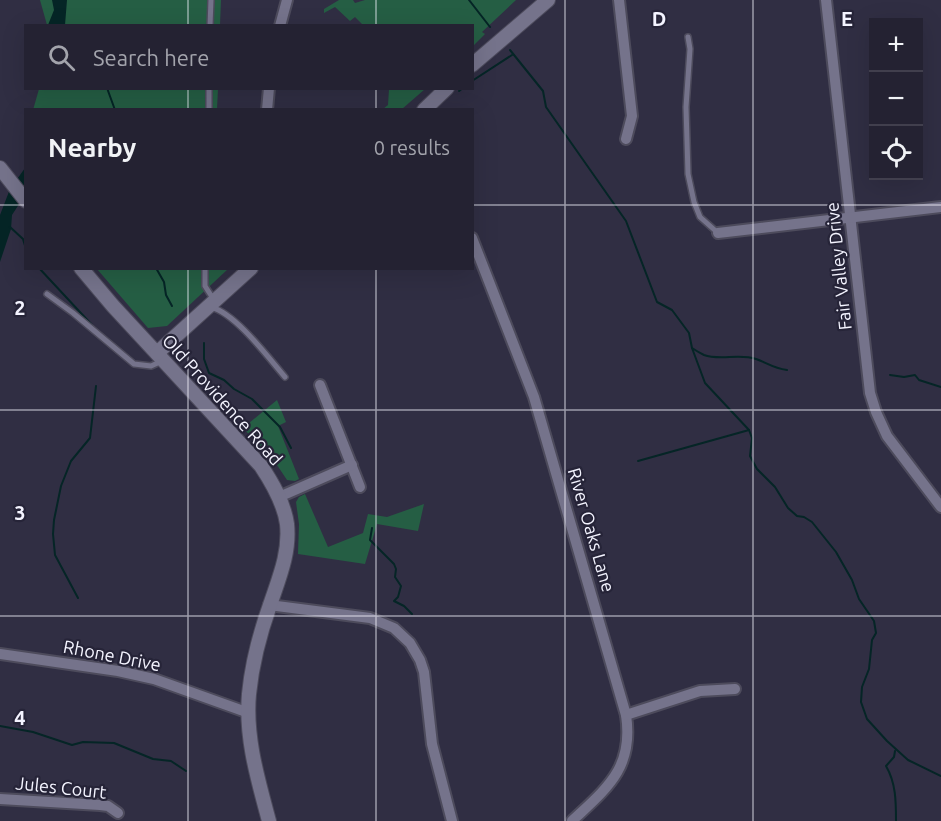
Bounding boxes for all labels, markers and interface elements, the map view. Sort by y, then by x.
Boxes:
text: D [652,7,666,30]
text: E [841,7,853,30]
map controls [869,18,923,180]
button: + [869,18,923,72]
search box [24,24,474,90]
icon: search [45,41,78,74]
text: Search here [93,45,209,70]
button: − [869,72,923,126]
button: locate [869,126,923,180]
text: Nearby [48,133,136,162]
text: 0 results [374,136,450,159]
street label: Fair Valley Drive [821,201,855,331]
text: 2 [14,296,26,319]
street label: Old Providence Road [159,330,287,469]
street label: River Oaks Lane [565,465,619,594]
text: 3 [14,501,26,524]
street label: Rhone Drive [62,636,163,674]
text: 4 [14,706,26,729]
street label: Jules Court [15,772,108,802]

